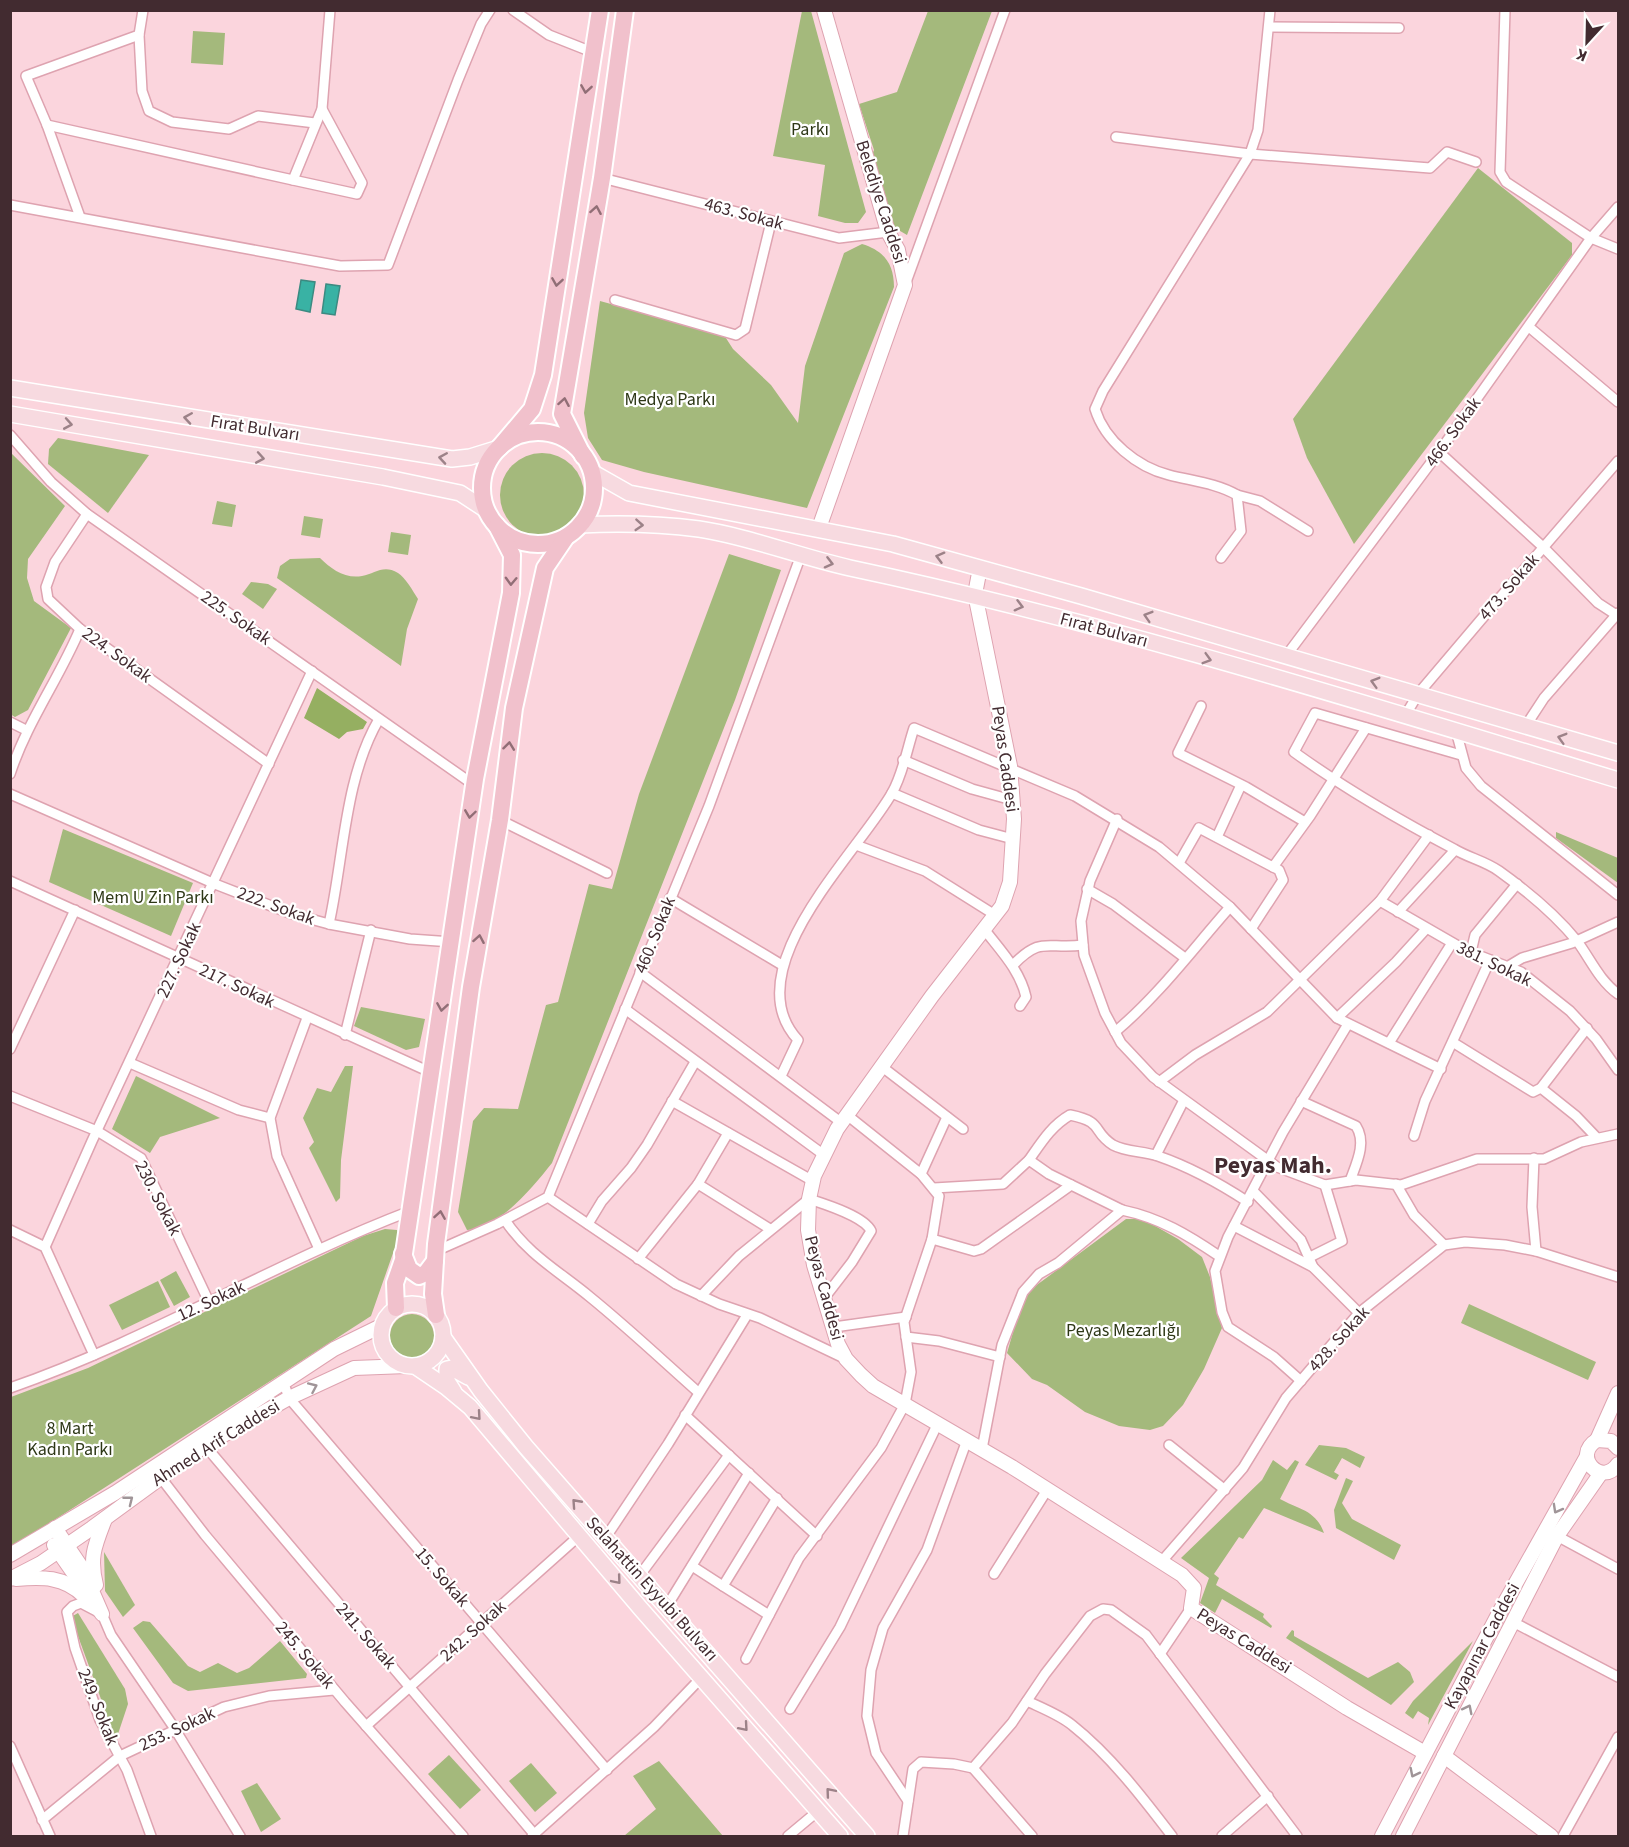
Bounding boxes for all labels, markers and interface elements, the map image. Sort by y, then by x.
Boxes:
north arrow [1557,12,1617,72]
text: K [1573,43,1590,67]
one-way arrow [581,84,593,93]
park label: Parkı [791,117,829,142]
street label: Belediye Caddesi [849,137,913,267]
street label: 463. Sokak [702,191,786,237]
one-way arrow [590,205,602,215]
one-way arrow [552,277,564,286]
park label: Medya Parkı [625,387,715,412]
street label: 466. Sokak [1419,392,1487,472]
one-way arrow [557,398,570,408]
street label: Fırat Bulvarı [209,409,301,447]
one-way arrow [183,412,192,424]
one-way arrow [63,417,73,430]
one-way arrow [256,451,265,463]
one-way arrow [438,452,447,464]
one-way arrow [634,518,643,531]
street label: 473. Sokak [1473,548,1545,626]
one-way arrow [935,552,946,564]
one-way arrow [824,555,834,568]
one-way arrow [505,576,518,585]
street label: 225. Sokak [196,585,276,652]
one-way arrow [1013,599,1024,611]
street label: Fırat Bulvarı [1057,606,1151,654]
one-way arrow [1143,611,1154,623]
street label: 224. Sokak [77,621,157,689]
one-way arrow [1202,651,1212,664]
one-way arrow [1370,677,1381,689]
street label: Peyas Caddesi [985,704,1025,814]
one-way arrow [1557,732,1567,745]
one-way arrow [503,741,515,751]
one-way arrow [465,809,477,819]
street label: 222. Sokak [234,880,318,932]
park label: Mem U Zin Parkı [92,885,214,910]
street label: 460. Sokak [628,893,682,977]
street label: 227. Sokak [151,918,207,1002]
one-way arrow [472,934,485,944]
street label: 381. Sokak [1452,935,1536,993]
street label: 217. Sokak [195,958,279,1014]
one-way arrow [436,1002,449,1012]
district label: Peyas Mah. [1214,1148,1332,1183]
street label: 230. Sokak [128,1156,188,1240]
one-way arrow [434,1210,446,1220]
street label: Peyas Caddesi [798,1233,850,1343]
street label: 12. Sokak [173,1274,249,1328]
street label: 428. Sokak [1303,1300,1375,1377]
park label: Peyas Mezarlığı [1066,1318,1180,1343]
one-way arrow [306,1382,317,1394]
street label: Ahmed Arif Caddesi [147,1394,285,1492]
one-way arrow [470,1409,481,1420]
park label: 8 Mart Kadın Parkı [27,1416,113,1462]
one-way arrow [123,1497,134,1508]
one-way arrow [572,1499,583,1510]
one-way arrow [1553,1503,1564,1513]
street label: Selahattin Eyyubi Bulvarı [580,1511,724,1667]
street label: 15. Sokak [409,1542,475,1612]
one-way arrow [609,1573,620,1584]
street label: Kayapınar Caddesi [1438,1578,1526,1714]
street label: 242. Sokak [435,1595,512,1667]
street label: 241. Sokak [330,1597,402,1675]
street label: Peyas Caddesi [1192,1602,1296,1680]
street label: 245. Sokak [269,1616,341,1694]
street label: 249. Sokak [71,1665,125,1749]
street label: 253. Sokak [135,1701,219,1757]
one-way arrow [1460,1705,1472,1716]
one-way arrow [737,1720,748,1731]
one-way arrow [1410,1766,1421,1777]
one-way arrow [826,1788,837,1799]

